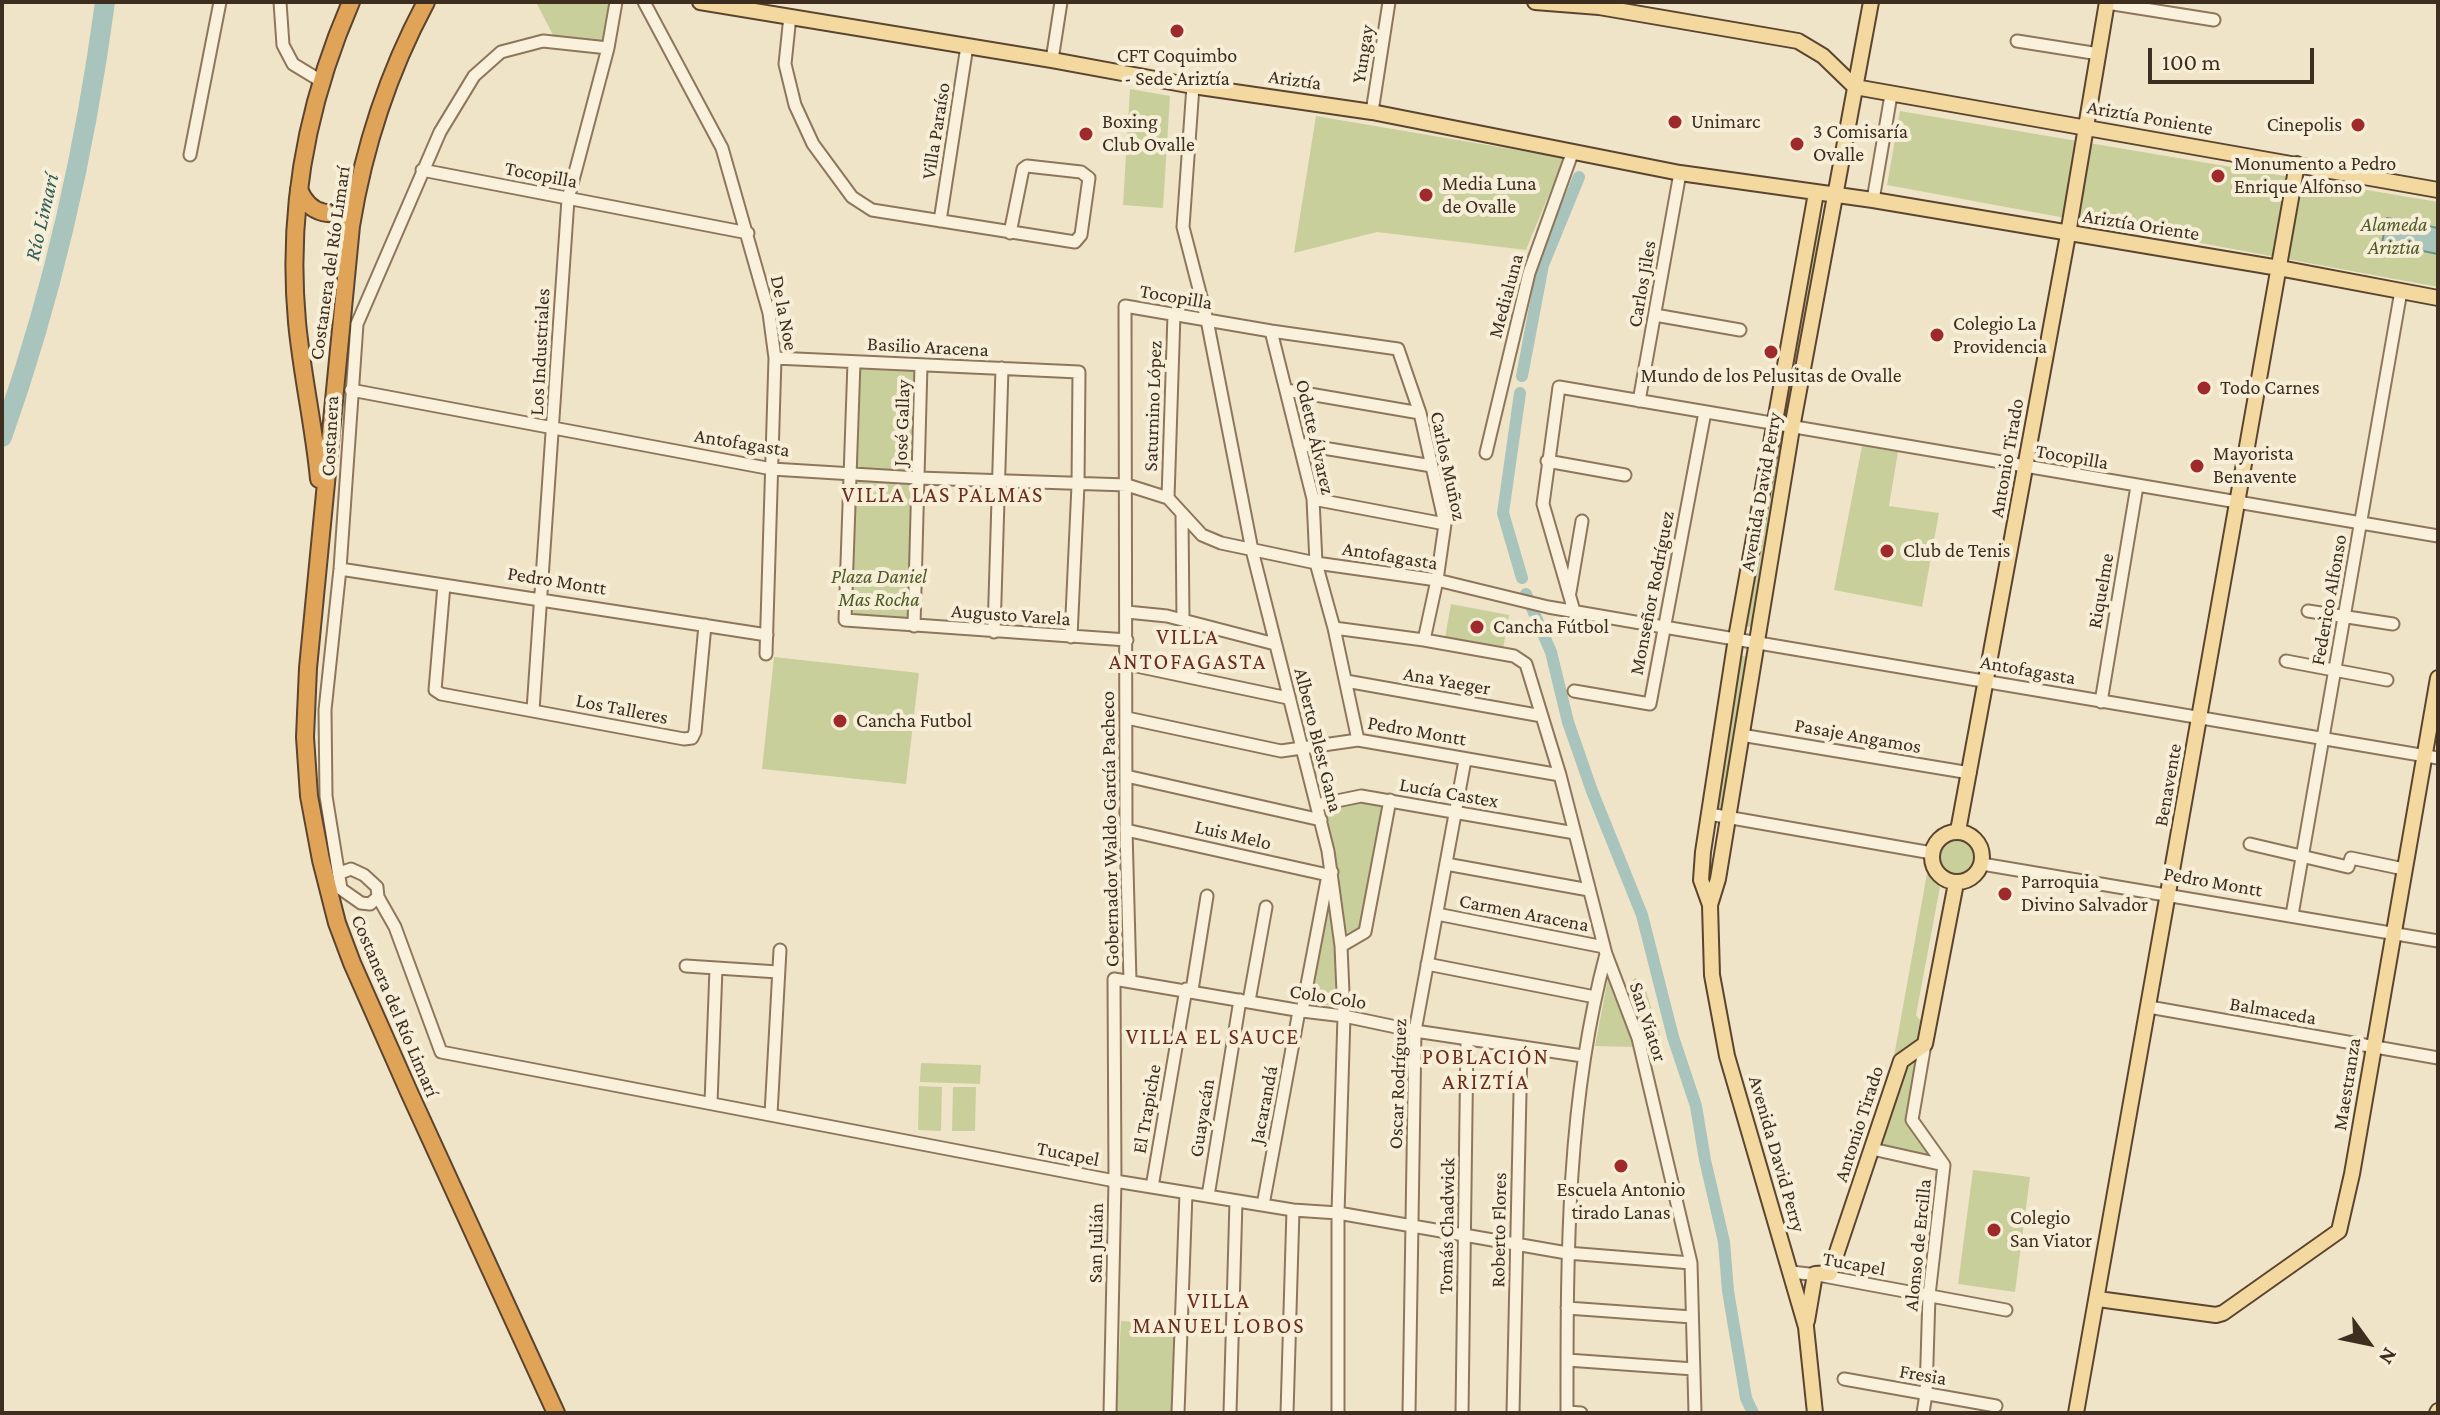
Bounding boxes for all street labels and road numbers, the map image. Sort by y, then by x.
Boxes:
street label: Yungay [1347,23,1379,85]
street label: Ariztía [1267,64,1323,96]
street label: Villa Paraíso [916,81,956,181]
street label: Ariztía Poniente [2085,95,2215,141]
street label: Tocopilla [503,156,579,194]
street label: Costanera del Río Limarí [304,164,356,362]
street label: Ariztía Oriente [2081,204,2201,246]
street label: Carlos Jiles [1623,239,1661,329]
street label: Medialuna [1483,251,1529,341]
street label: De la Noe [765,273,803,353]
street label: Tocopilla [1138,279,1214,315]
street label: Los Industriales [525,288,555,416]
street label: Basilio Aracena [867,332,989,362]
street label: Saturnino López [1139,340,1167,472]
street label: Odette Álvarez [1290,377,1340,497]
street label: José Gallay [888,379,916,467]
street label: Costanera [316,395,344,477]
street label: Antonio Tirado [1985,396,2029,520]
street label: Carlos Muñoz [1425,409,1471,523]
street label: Avenida David Perry [1735,410,1787,574]
street label: Antofagasta [693,424,791,462]
street label: Tocopilla [2034,439,2110,475]
street label: Monseñor Rodríguez [1624,509,1680,677]
street label: Federico Alfonso [2306,533,2352,667]
street label: Antofagasta [1341,537,1439,575]
street label: Riquelme [2083,551,2119,631]
street label: Pedro Montt [506,561,608,601]
street label: Augusto Varela [950,599,1072,631]
street label: Antofagasta [1979,650,2077,690]
street label: Ana Yaeger [1402,662,1492,700]
street label: Alberto Blest Gana [1288,665,1348,815]
street label: Los Talleres [574,688,670,730]
street label: Gobernador Waldo García Pacheco [1096,691,1124,967]
street label: Pedro Montt [1366,711,1468,751]
street label: Pasaje Angamos [1793,713,1923,759]
street label: Benavente [2149,742,2187,828]
street label: Lucía Castex [1398,772,1500,814]
street label: Luis Melo [1192,815,1274,855]
street label: Pedro Montt [2162,862,2264,902]
street label: Carmen Aracena [1457,889,1591,937]
street label: Costanera del Río Limarí [346,911,444,1101]
street label: Colo Colo [1288,979,1368,1015]
street label: San Viator [1624,979,1672,1065]
street label: Balmaceda [2228,992,2318,1030]
street label: Oscar Rodríguez [1384,1018,1412,1150]
street label: Maestranza [2328,1036,2366,1132]
street label: El Trapiche [1127,1063,1167,1155]
street label: Antonio Tirado [1829,1063,1889,1185]
street label: Jacarandá [1245,1064,1283,1146]
street label: Avenida David Perry [1743,1073,1811,1235]
street label: Guayacán [1184,1077,1220,1159]
street label: Tucapel [1035,1136,1101,1172]
street label: Tomás Chadwick [1434,1157,1460,1295]
street label: Roberto Flores [1486,1172,1512,1288]
street label: Alonso de Ercilla [1899,1178,1937,1312]
street label: San Julián [1083,1203,1109,1283]
street label: Tucapel [1821,1247,1887,1281]
street label: Fresia [1897,1359,1949,1391]

